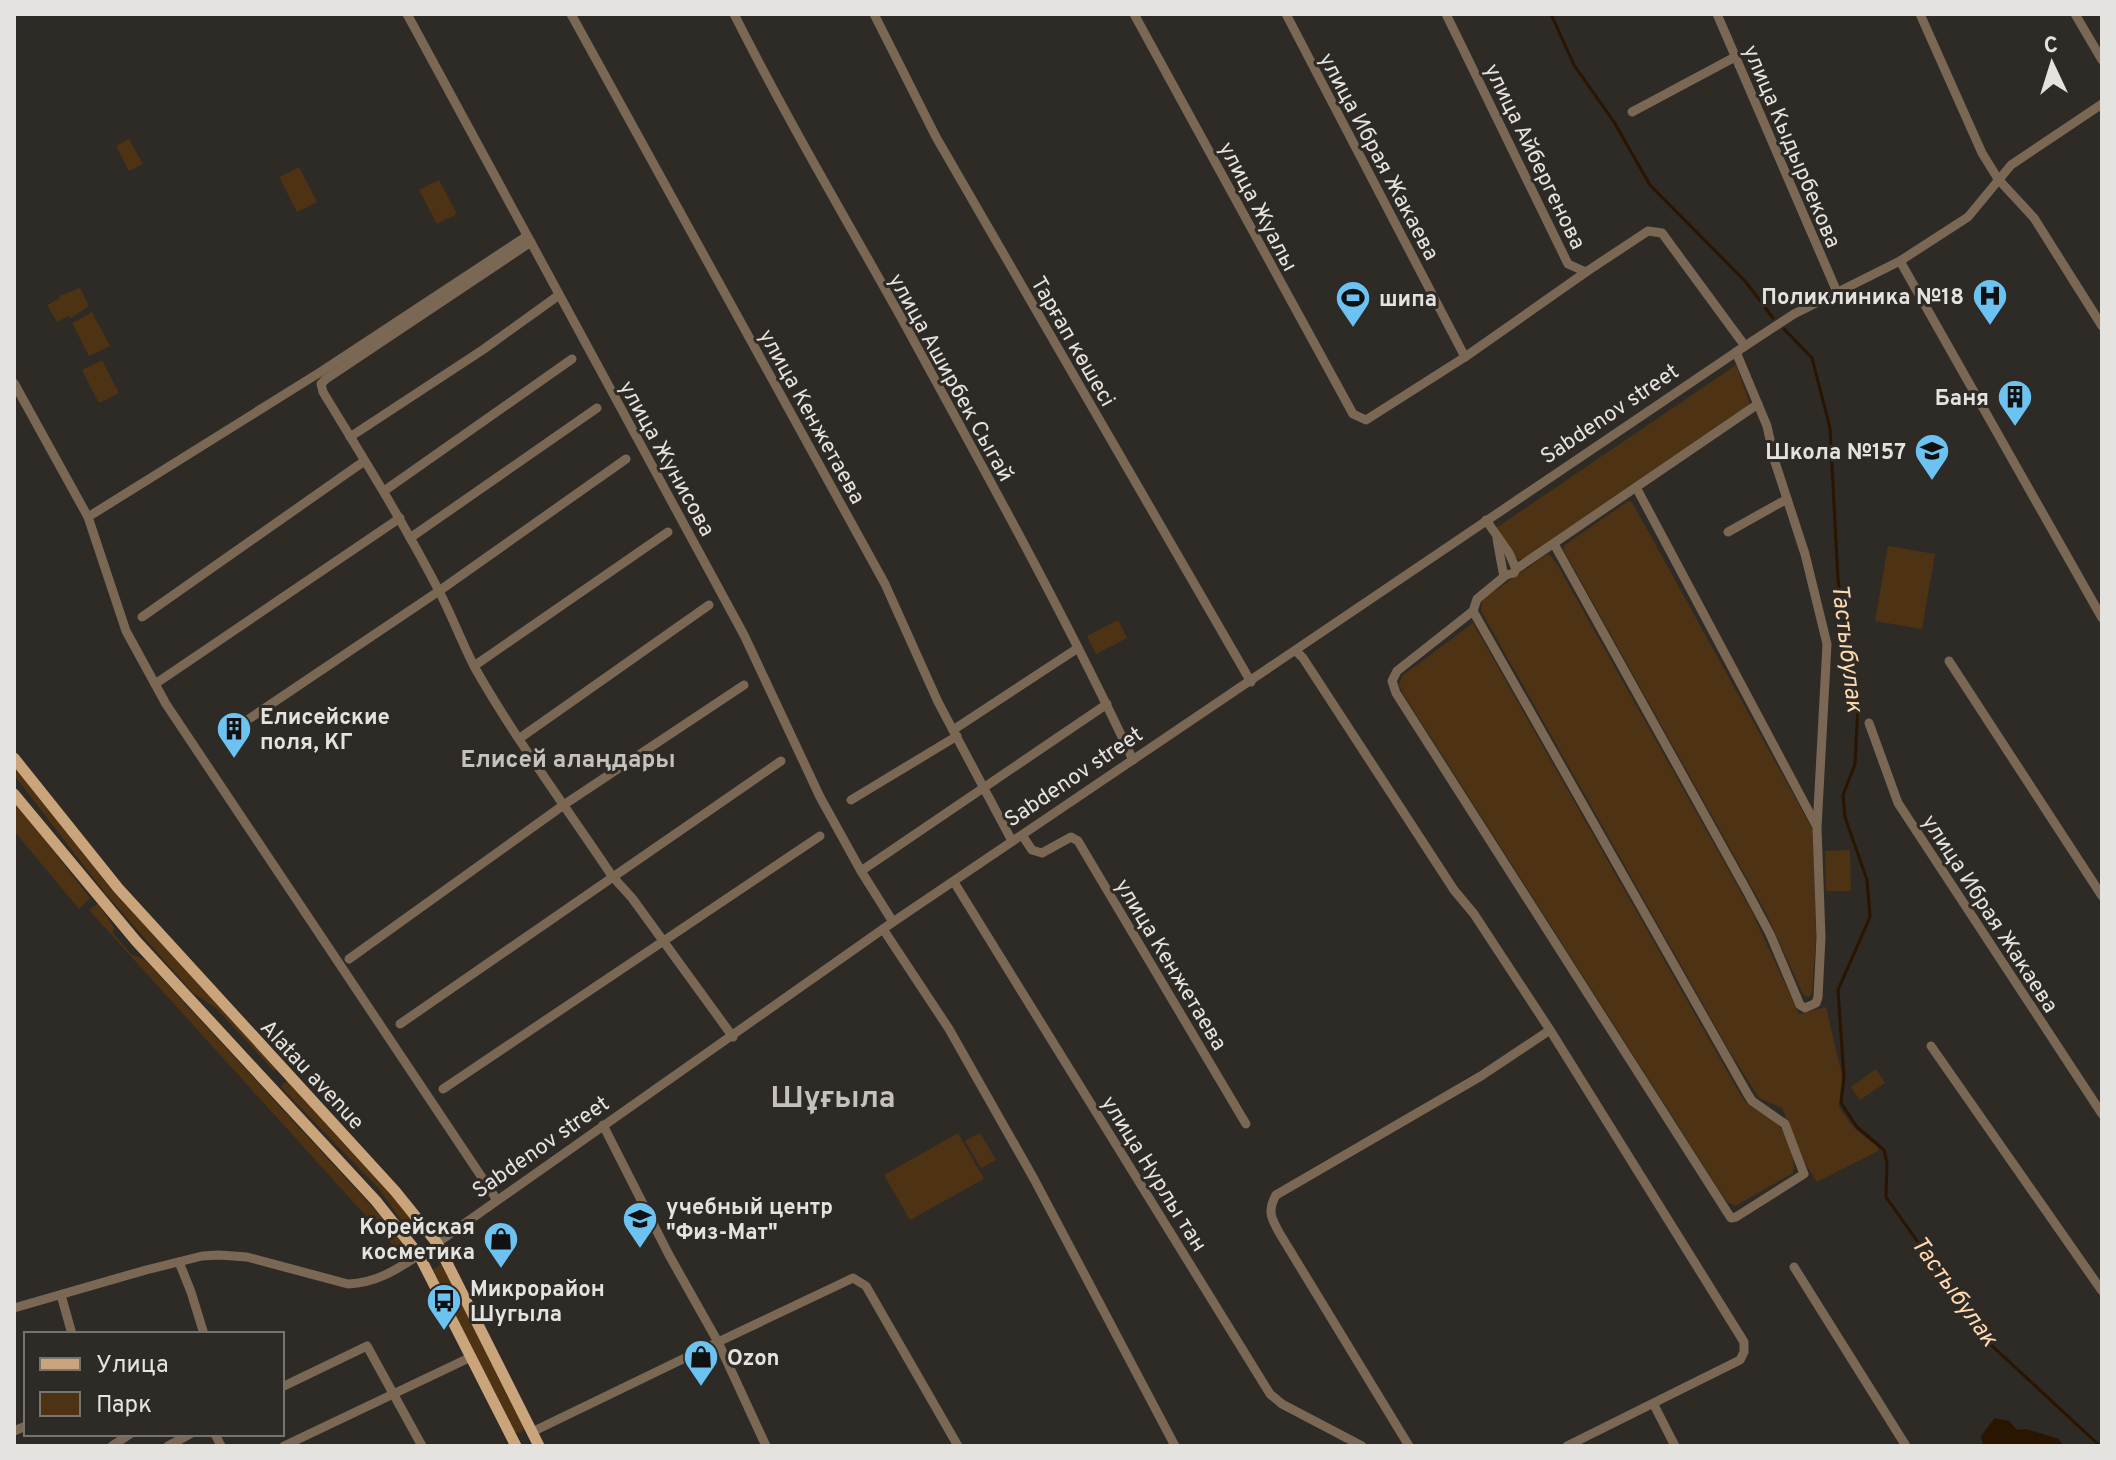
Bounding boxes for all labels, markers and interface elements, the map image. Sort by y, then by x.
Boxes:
north arrow [2012,24,2092,104]
text: С [2043,33,2059,61]
street label: улица Кыдырбекова [1736,41,1846,253]
street label: улица Ибрая Жакаева [1312,49,1444,265]
street label: улица Айбергенова [1477,60,1590,254]
street label: улица Жуалы [1211,138,1302,276]
street label: улица Аширбек Сыгай [881,269,1018,487]
street label: Тарғап көшесі [1024,272,1120,412]
hospital icon: Поликлиника №18 [1971,277,2009,327]
sports icon: шипа [1334,279,1372,329]
place label: Поликлиника №18 [1761,285,1964,312]
place label: шипа [1379,287,1437,314]
street label: улица Кенжетаева [752,325,870,509]
street label: Sabdenov street [1536,359,1685,471]
street label: улица Жунисова [612,377,720,542]
building icon: Баня [1996,378,2034,428]
place label: Баня [1935,386,1989,413]
school or university icon: Школа №157 [1913,432,1951,482]
place label: Школа №157 [1765,440,1906,467]
water label: Тастыбулак [1823,582,1869,715]
place label: Елисейские поля, КГ [260,705,390,757]
building icon: Елисейские поля, КГ [215,710,253,760]
street label: Sabdenov street [1000,722,1149,834]
district label: Елисей алаңдары [460,746,676,776]
street label: улица Ибрая Жакаева [1915,810,2063,1019]
street label: улица Кенжетаева [1108,874,1232,1056]
street label: Alatau avenue [253,1015,369,1136]
district label: Шұғыла [770,1081,896,1118]
street label: Sabdenov street [468,1091,615,1205]
street label: улица Нурлы тан [1094,1091,1212,1257]
place label: учебный центр "Физ-Мат" [666,1195,833,1247]
school or university icon: учебный центр "Физ-Мат" [621,1200,659,1250]
place label: Корейская косметика [359,1215,475,1267]
shop icon: Корейская косметика [482,1220,520,1270]
water label: Тастыбулак [1903,1231,2004,1354]
place label: Микрорайон Шугыла [470,1277,605,1329]
bus stop icon: Микрорайон Шугыла [425,1282,463,1332]
legend [24,1332,284,1436]
shop icon: Ozon [682,1338,720,1388]
place label: Ozon [727,1346,780,1373]
text: Улица [96,1351,169,1381]
text: Парк [96,1391,152,1421]

